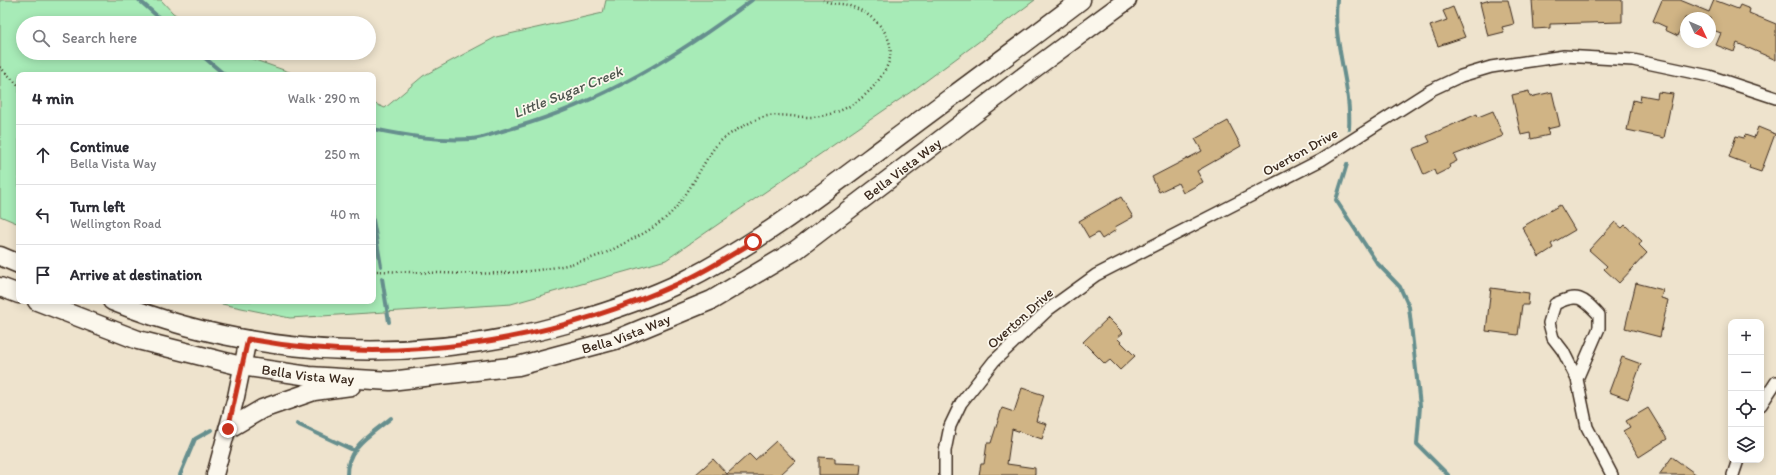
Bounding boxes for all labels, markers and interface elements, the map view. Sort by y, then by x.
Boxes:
north arrow [1680,12,1716,48]
search box [16,16,376,60]
icon: search [30,27,52,49]
text: Search here [62,29,137,47]
water label: Little Sugar Creek [511,61,626,122]
text: 4 min [32,88,74,108]
text: Walk · 290 m [288,91,360,106]
street label: Overton Drive [1260,125,1341,180]
street label: Bella Vista Way [860,134,945,204]
text: Continue [70,138,129,156]
icon: ahead [32,144,54,166]
text: 250 m [324,147,360,162]
text: Bella Vista Way [70,156,156,171]
text: Turn left [70,198,125,216]
icon: left [32,204,54,226]
text: 40 m [330,207,360,222]
text: Wellington Road [70,216,161,231]
route start [744,233,762,251]
icon: arrive [32,264,54,286]
text: Arrive at destination [70,266,202,284]
street label: Overton Drive [984,284,1057,353]
street label: Bella Vista Way [580,310,673,358]
map controls [1728,319,1764,463]
button: + [1728,319,1764,355]
button: − [1728,355,1764,391]
street label: Bella Vista Way [260,361,355,388]
button: locate [1728,391,1764,427]
route end [219,420,237,438]
button: layers [1728,427,1764,463]

